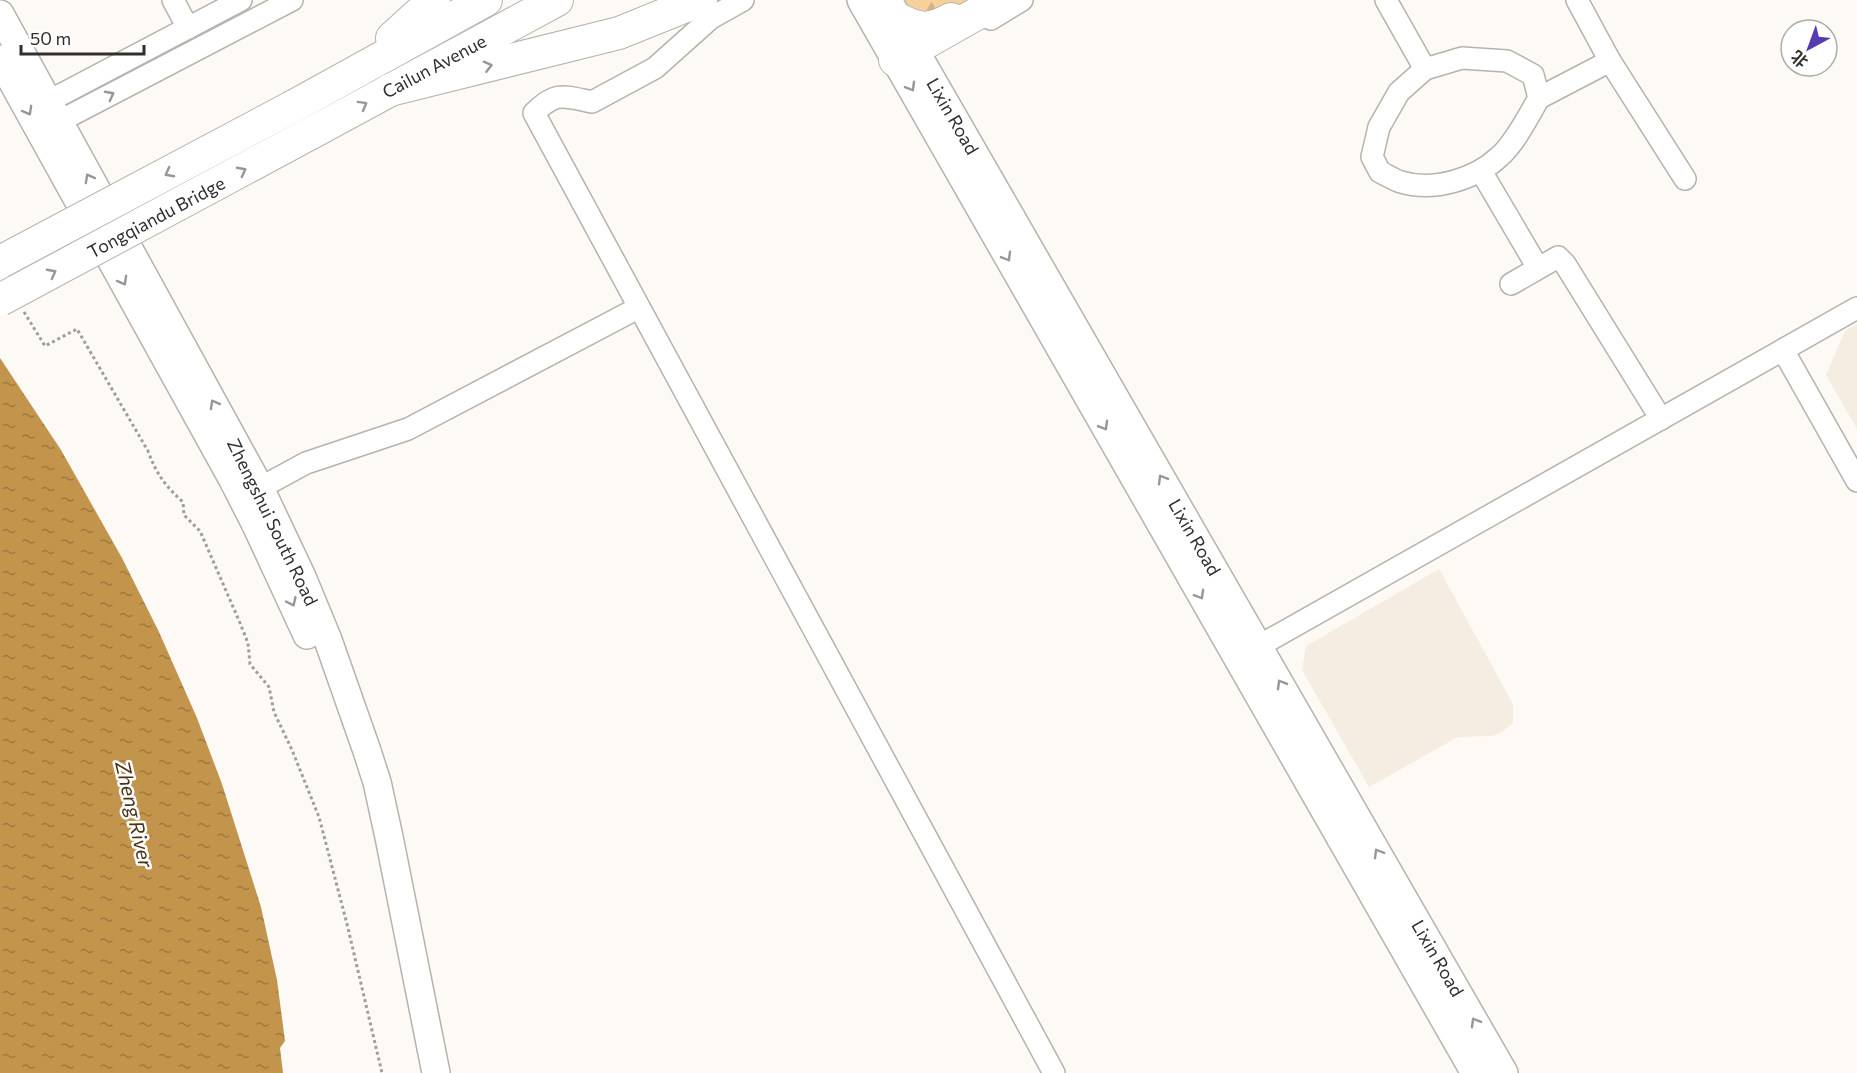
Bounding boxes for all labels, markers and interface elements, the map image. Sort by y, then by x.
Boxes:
scale bar [21,18,144,56]
north arrow [1779,18,1839,78]
text: 50 m [30,27,71,49]
street label: Cailun Avenue [378,29,490,103]
text: 北 [1787,47,1811,72]
one-way arrow [482,61,492,73]
street label: Lixin Road [922,74,984,158]
one-way arrow [903,81,915,91]
one-way arrow [104,91,115,102]
one-way arrow [357,101,367,112]
one-way arrow [21,104,32,115]
one-way arrow [164,166,175,177]
one-way arrow [236,166,247,178]
street label: Tongqiandu Bridge [84,171,228,263]
one-way arrow [85,174,96,184]
one-way arrow [1000,251,1011,261]
one-way arrow [45,269,56,280]
one-way arrow [116,275,127,285]
one-way arrow [210,400,221,410]
one-way arrow [1096,420,1108,430]
street label: Zhengshui South Road [223,435,323,609]
one-way arrow [1158,475,1169,485]
street label: Lixin Road [1164,495,1226,579]
one-way arrow [1193,589,1205,599]
one-way arrow [285,596,297,607]
one-way arrow [1276,680,1288,690]
water label: Zheng River [111,757,159,871]
one-way arrow [1373,849,1385,859]
street label: Lixin Road [1407,916,1469,1000]
one-way arrow [1470,1018,1482,1028]

